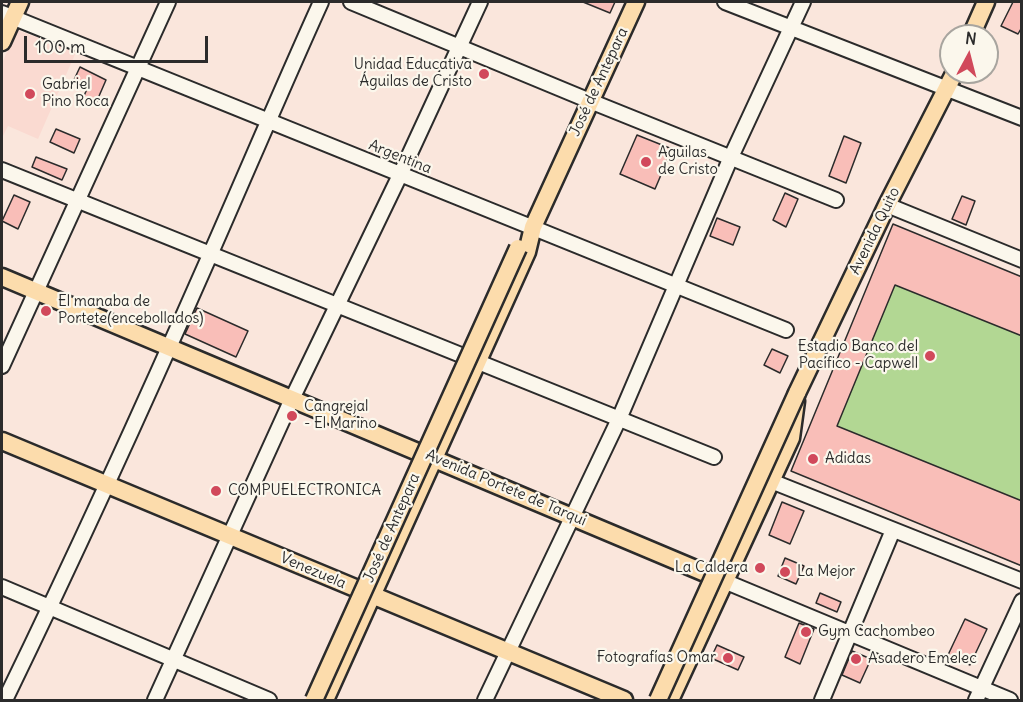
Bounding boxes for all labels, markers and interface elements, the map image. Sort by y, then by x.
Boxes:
scale bar [27,24,212,62]
north arrow [939,24,999,84]
street label: José de Antepara [566,25,632,139]
text: N [964,28,978,49]
text: 100 m [35,35,86,58]
place label: Unidad Educativa Águilas de Cristo [354,56,472,91]
marker: Unidad Educativa Águilas de Cristo [477,67,491,81]
place label: Gabriel Pino Roca [42,76,109,111]
marker: Gabriel Pino Roca [23,87,37,101]
street label: Argentina [366,136,434,178]
place label: Aguilas de Cristo [658,144,718,179]
marker: Aguilas de Cristo [639,155,653,169]
street label: Avenida Quito [846,184,904,278]
place label: El manaba de Portete(encebollados) [58,293,203,328]
marker: El manaba de Portete(encebollados) [39,304,53,318]
place label: Estadio Banco del Pacífico - Capwell [798,338,918,373]
marker: Estadio Banco del Pacífico - Capwell [923,349,937,363]
place label: Cangrejal - El Marino [304,398,377,433]
marker: Cangrejal - El Marino [285,409,299,423]
street label: Avenida Portete de Tarqui [423,446,589,530]
place label: Adidas [825,450,871,468]
marker: Adidas [806,452,820,466]
street label: José de Antepara [360,471,424,585]
place label: COMPUELECTRONICA [228,482,381,500]
marker: COMPUELECTRONICA [209,484,223,498]
street label: Venezuela [277,549,349,593]
place label: La Caldera [675,559,748,577]
marker: La Caldera [753,561,767,575]
place label: La Mejor [797,563,855,581]
marker: La Mejor [778,565,792,579]
place label: Gym Cachombeo [818,623,935,641]
marker: Gym Cachombeo [799,625,813,639]
place label: Fotografías Omar [597,649,716,667]
place label: Asadero Emelec [868,650,977,668]
marker: Fotografías Omar [721,651,735,665]
marker: Asadero Emelec [849,652,863,666]

